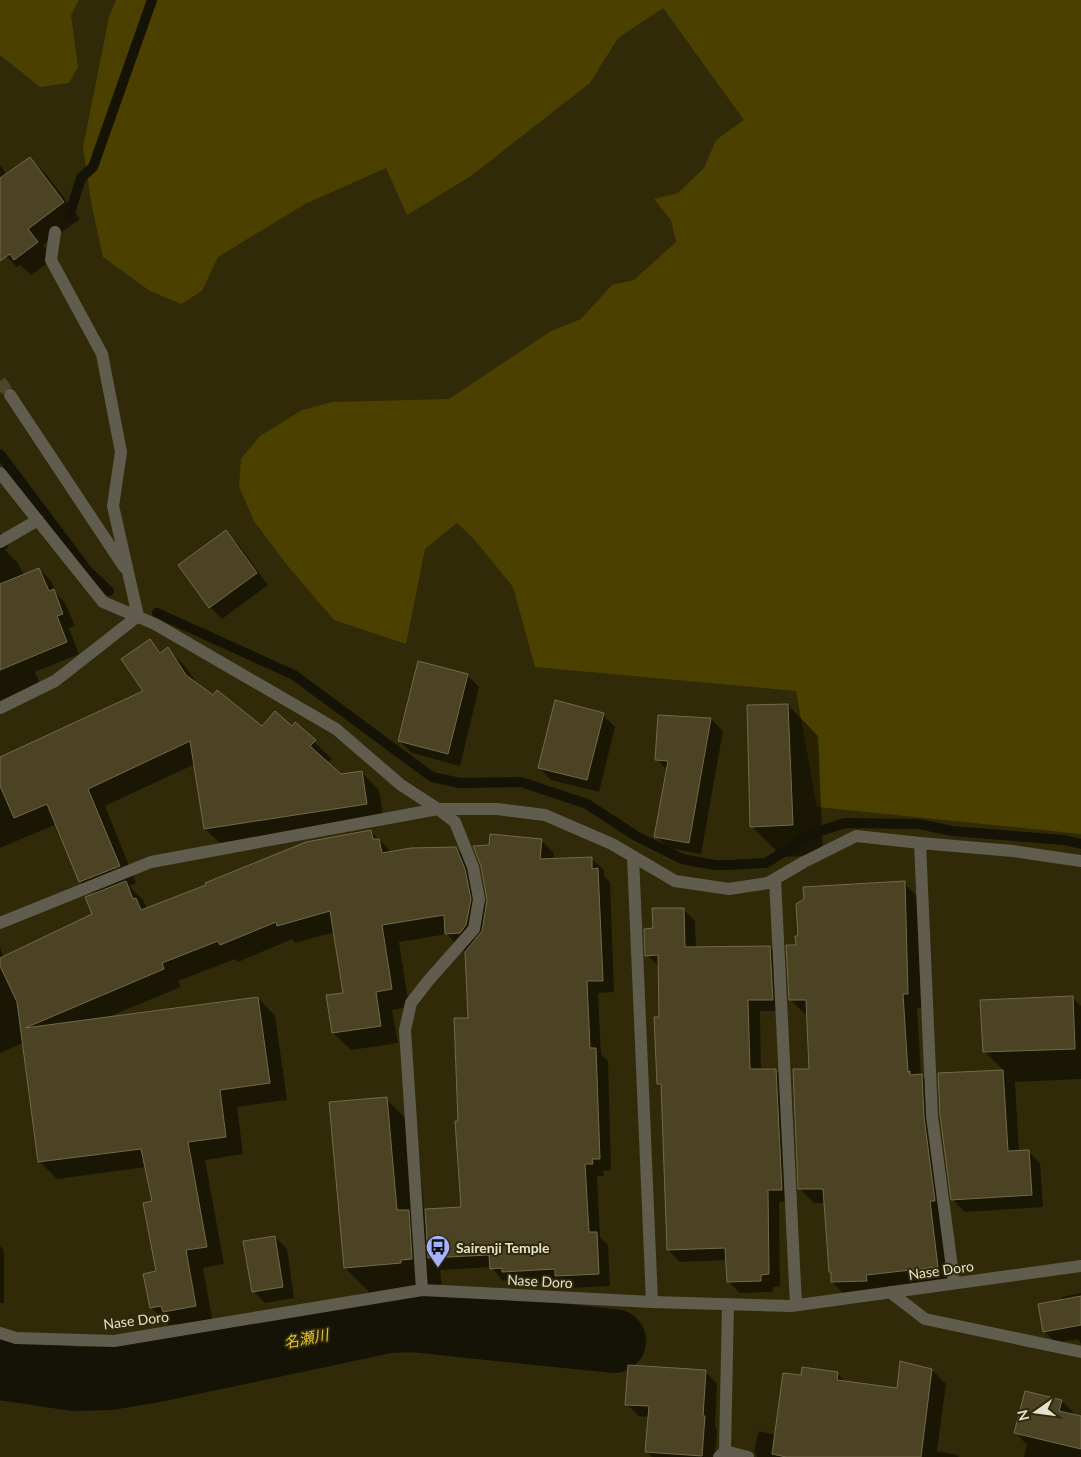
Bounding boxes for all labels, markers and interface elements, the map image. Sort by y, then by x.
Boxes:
bus stop icon: Sairenji Temple [425,1234,451,1268]
place label: Sairenji Temple [456,1239,550,1256]
street label: Nase Doro [907,1257,975,1283]
street label: Nase Doro [507,1271,573,1291]
street label: Nase Doro [102,1308,170,1332]
water label: 名瀬川 [282,1324,332,1351]
north arrow [1011,1387,1061,1437]
text: N [1013,1408,1032,1423]

